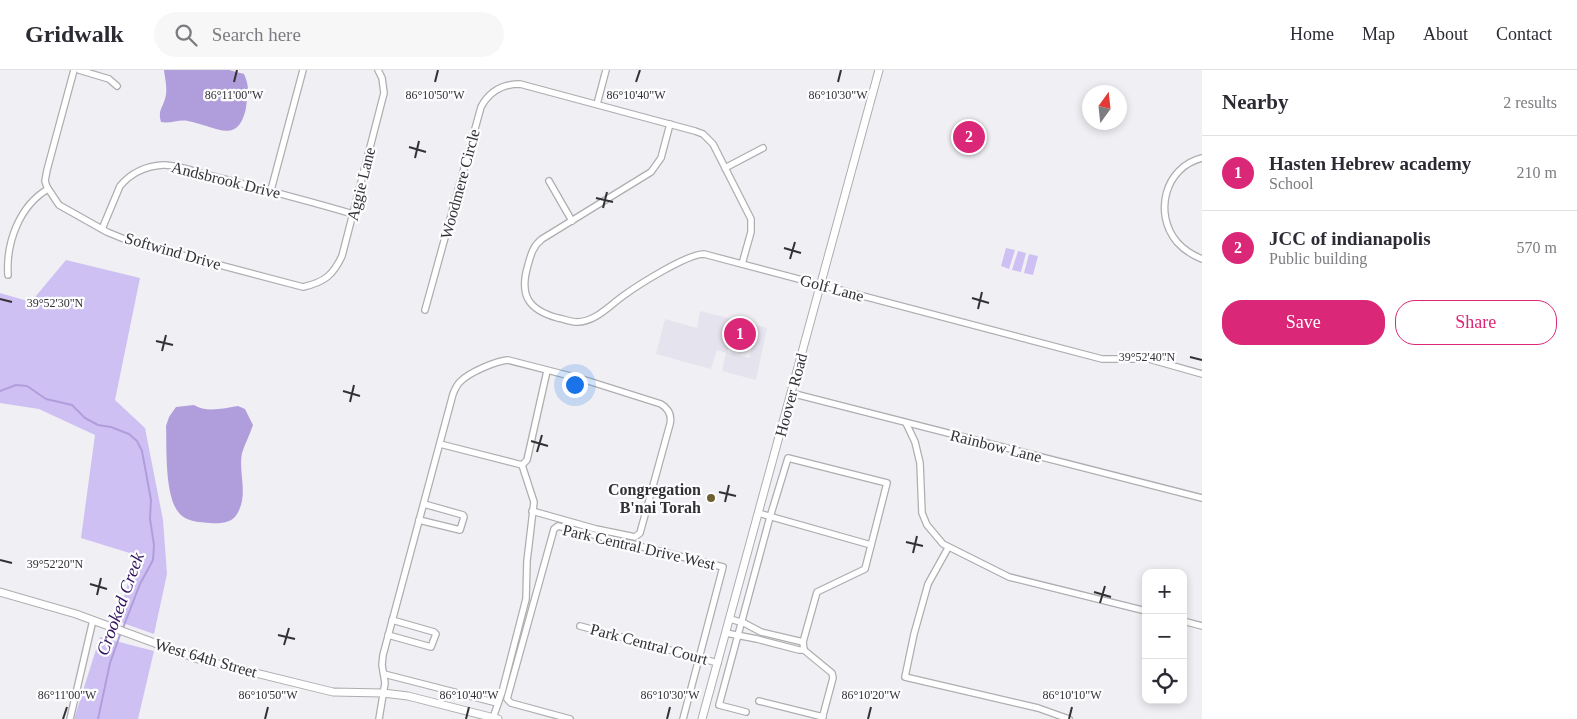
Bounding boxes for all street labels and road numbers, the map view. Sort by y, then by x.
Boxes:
street label: Woodmere Circle [437,127,483,241]
street label: Aggie Lane [344,146,379,223]
street label: Andsbrook Drive [170,158,282,202]
street label: Softwind Drive [123,229,223,273]
street label: Golf Lane [798,271,866,305]
street label: Hoover Road [772,351,810,439]
street label: Rainbow Lane [948,426,1044,466]
street label: Park Central Drive West [561,521,718,573]
street label: Park Central Court [588,620,710,668]
street label: West 64th Street [153,635,260,681]

